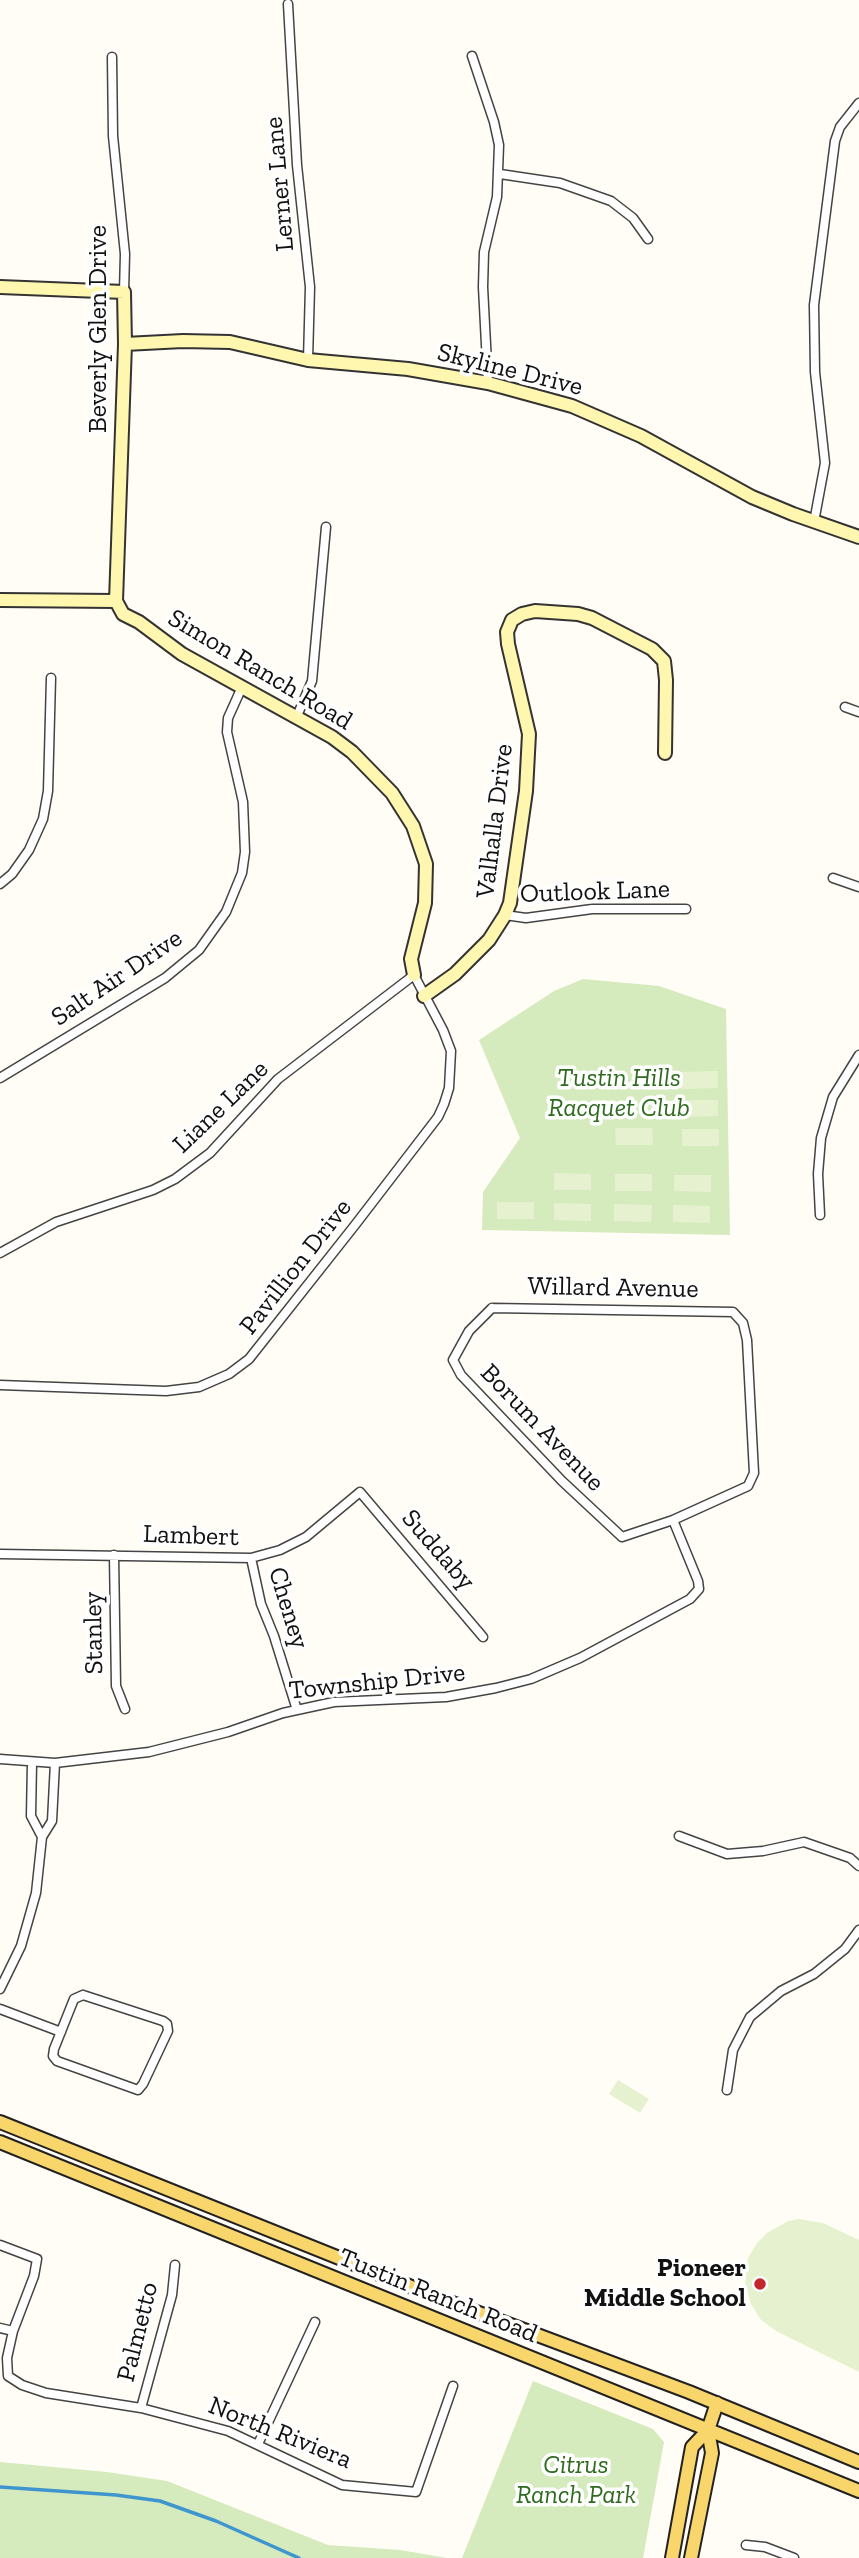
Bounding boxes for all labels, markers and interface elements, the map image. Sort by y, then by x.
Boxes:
street label: Lerner Lane [259,115,301,253]
street label: Beverly Glen Drive [83,225,115,433]
street label: Skyline Drive [434,337,586,403]
street label: Simon Ranch Road [162,603,358,737]
street label: Valhalla Drive [470,742,520,900]
street label: Outlook Lane [519,874,671,910]
street label: Salt Air Drive [46,923,188,1033]
street label: Liane Lane [167,1054,275,1160]
park label: Tustin Hills Racquet Club [548,1063,690,1124]
street label: Pavillion Drive [233,1193,359,1341]
street label: Willard Avenue [527,1271,699,1305]
street label: Borum Avenue [473,1358,611,1498]
street label: Suddaby [395,1503,481,1597]
street label: Lambert [143,1519,239,1553]
street label: Cheney [261,1564,315,1652]
street label: Stanley [78,1591,110,1675]
street label: Township Drive [287,1657,467,1707]
street label: Tustin Ranch Road [334,2242,542,2350]
place label: Pioneer Middle School [584,2253,746,2314]
marker: Pioneer Middle School [752,2276,768,2292]
street label: Palmetto [111,2279,165,2385]
street label: North Riviera [204,2390,356,2476]
park label: Citrus Ranch Park [516,2450,636,2512]

